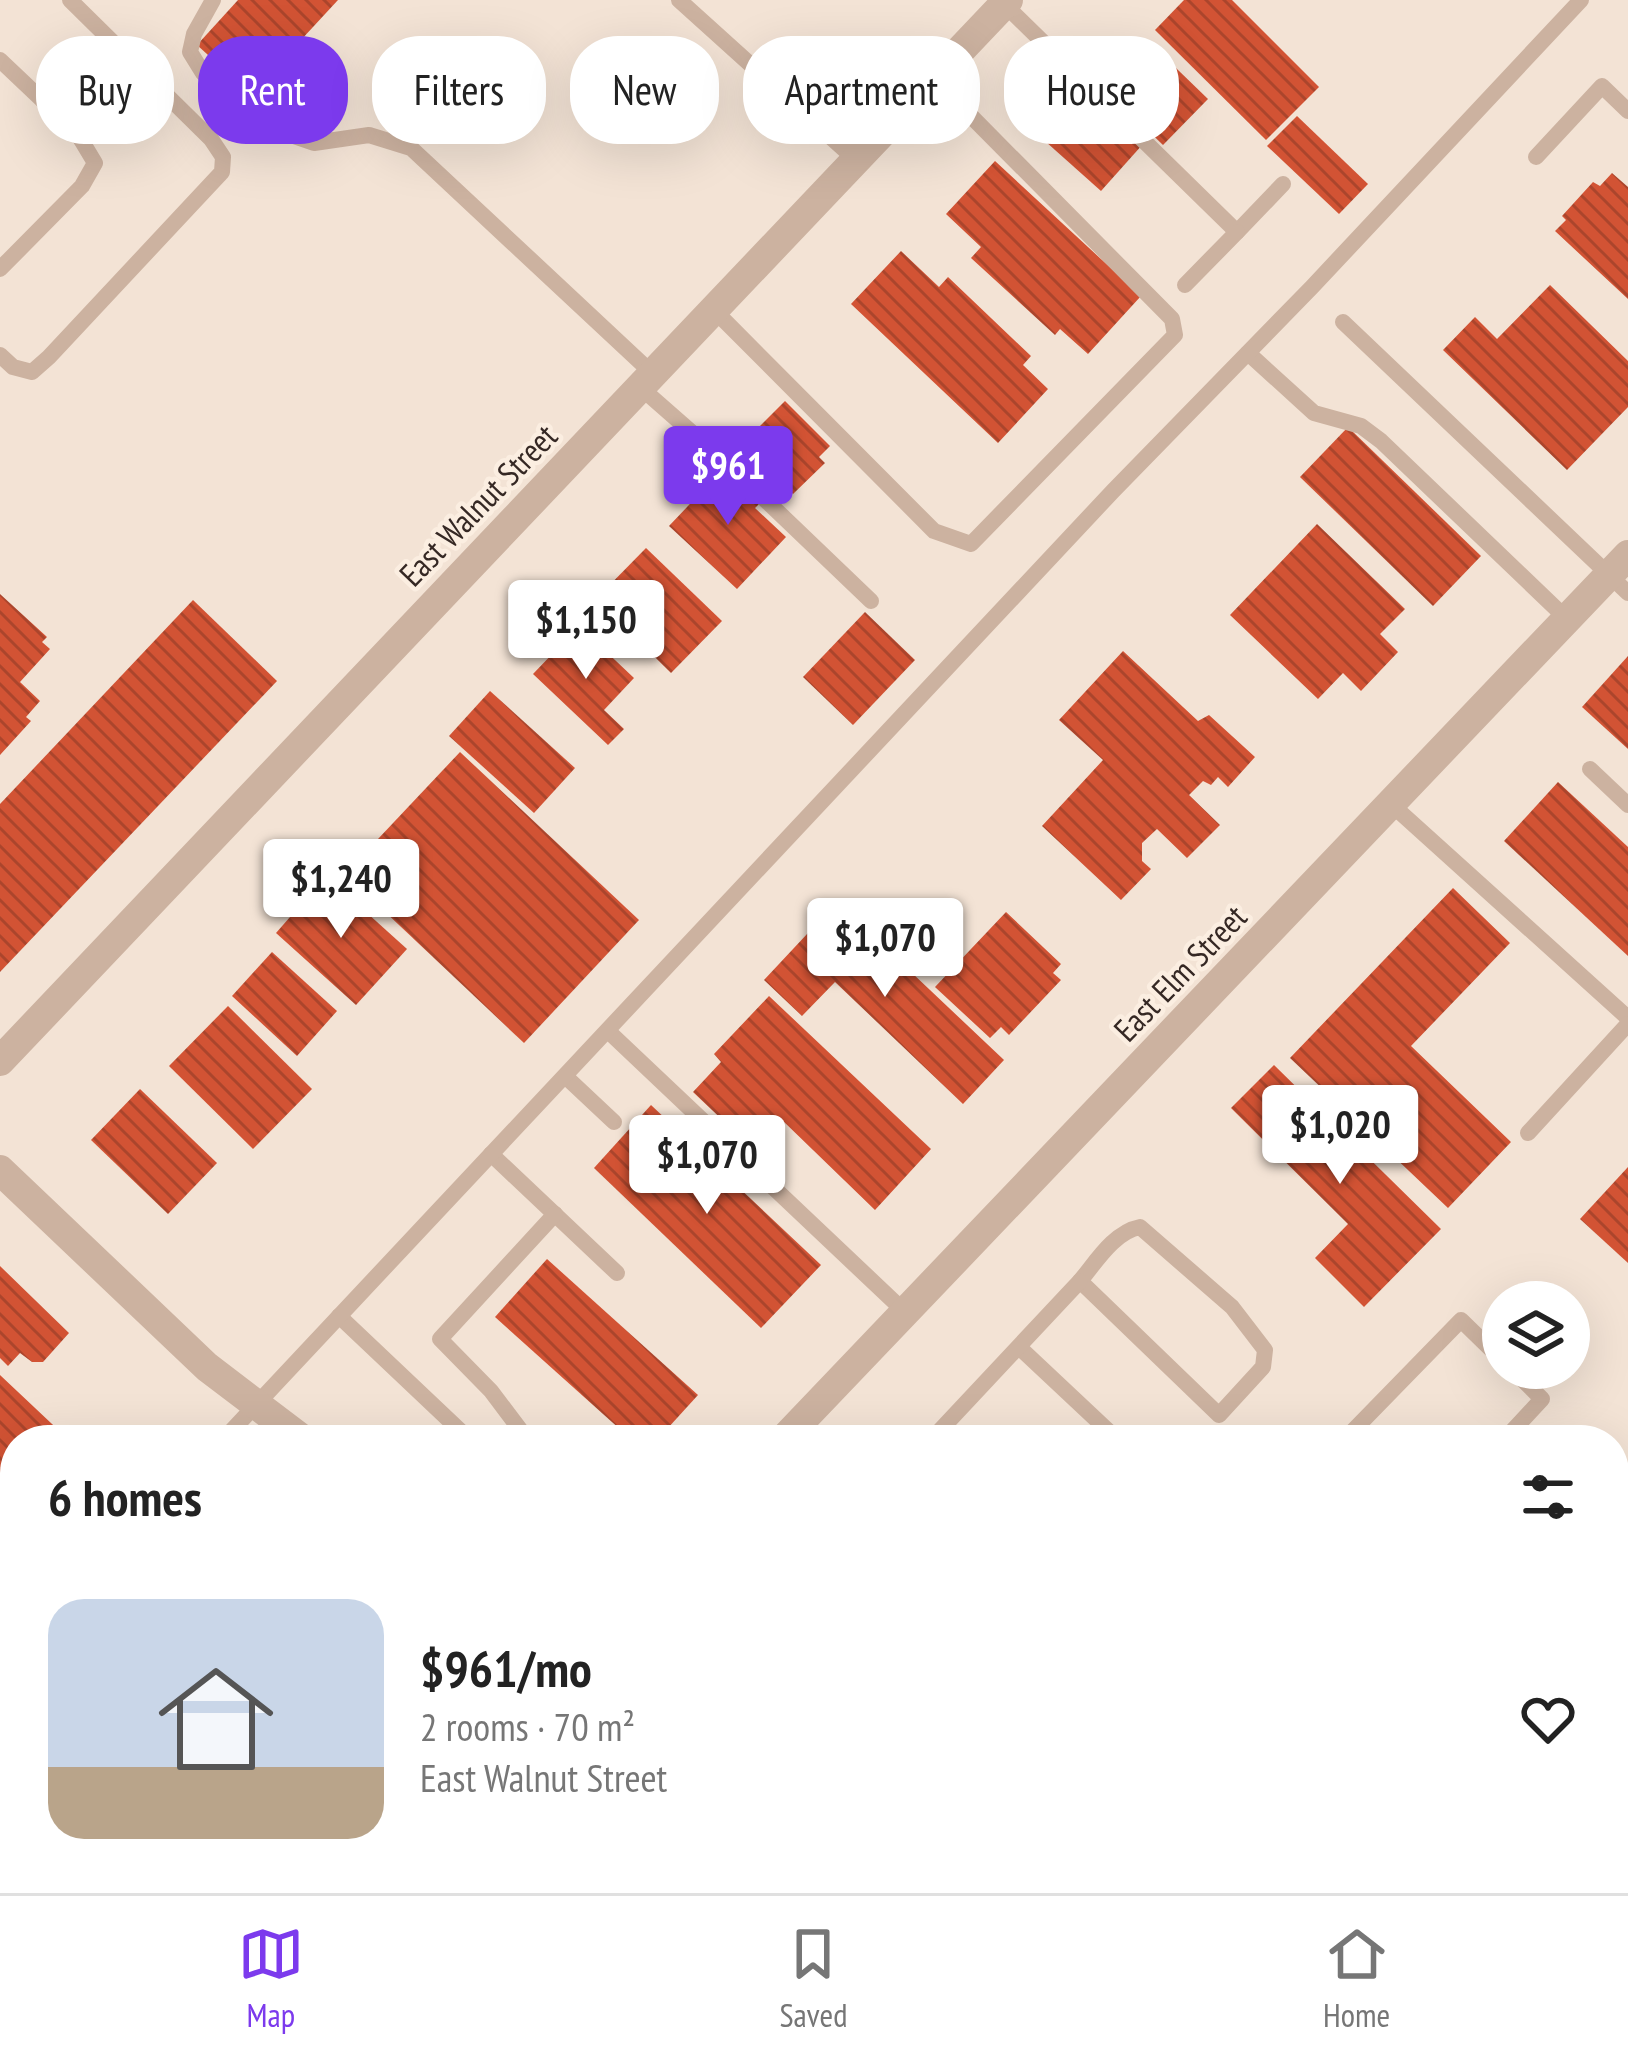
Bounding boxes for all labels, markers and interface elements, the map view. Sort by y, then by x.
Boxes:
chip: Buy [36,36,174,144]
chip: Rent [198,36,348,144]
chip: Filters [372,36,546,144]
chip: New [570,36,719,144]
chip: Apartment [743,36,980,144]
chip: House [1004,36,1179,144]
street label: East Walnut Street [390,414,566,595]
pin: $961 [657,426,799,528]
text: $961 [691,439,765,490]
pin: $1,150 [488,580,684,682]
text: $1,150 [535,593,637,644]
pin: $1,240 [243,839,439,941]
text: $1,240 [290,852,392,903]
street label: East Elm Street [1104,895,1255,1050]
pin: $1,070 [787,898,983,1000]
text: $1,070 [834,911,936,962]
pin: $1,020 [1242,1085,1438,1187]
text: $1,020 [1289,1098,1391,1149]
pin: $1,070 [609,1115,805,1217]
text: $1,070 [656,1128,758,1179]
map controls [1482,1281,1590,1389]
button: layers [1482,1281,1590,1389]
text: 6 homes [48,1464,202,1530]
icon: filters [1515,1464,1581,1530]
text: $961/mo [420,1635,592,1701]
icon: home [144,1647,288,1791]
icon: heart [1515,1686,1581,1752]
text: 2 rooms · 70 m² [420,1701,635,1752]
text: East Walnut Street [420,1752,667,1803]
tab: Map [238,1921,304,2036]
tab: Saved [779,1921,847,2036]
tab: Home [1323,1921,1390,2036]

